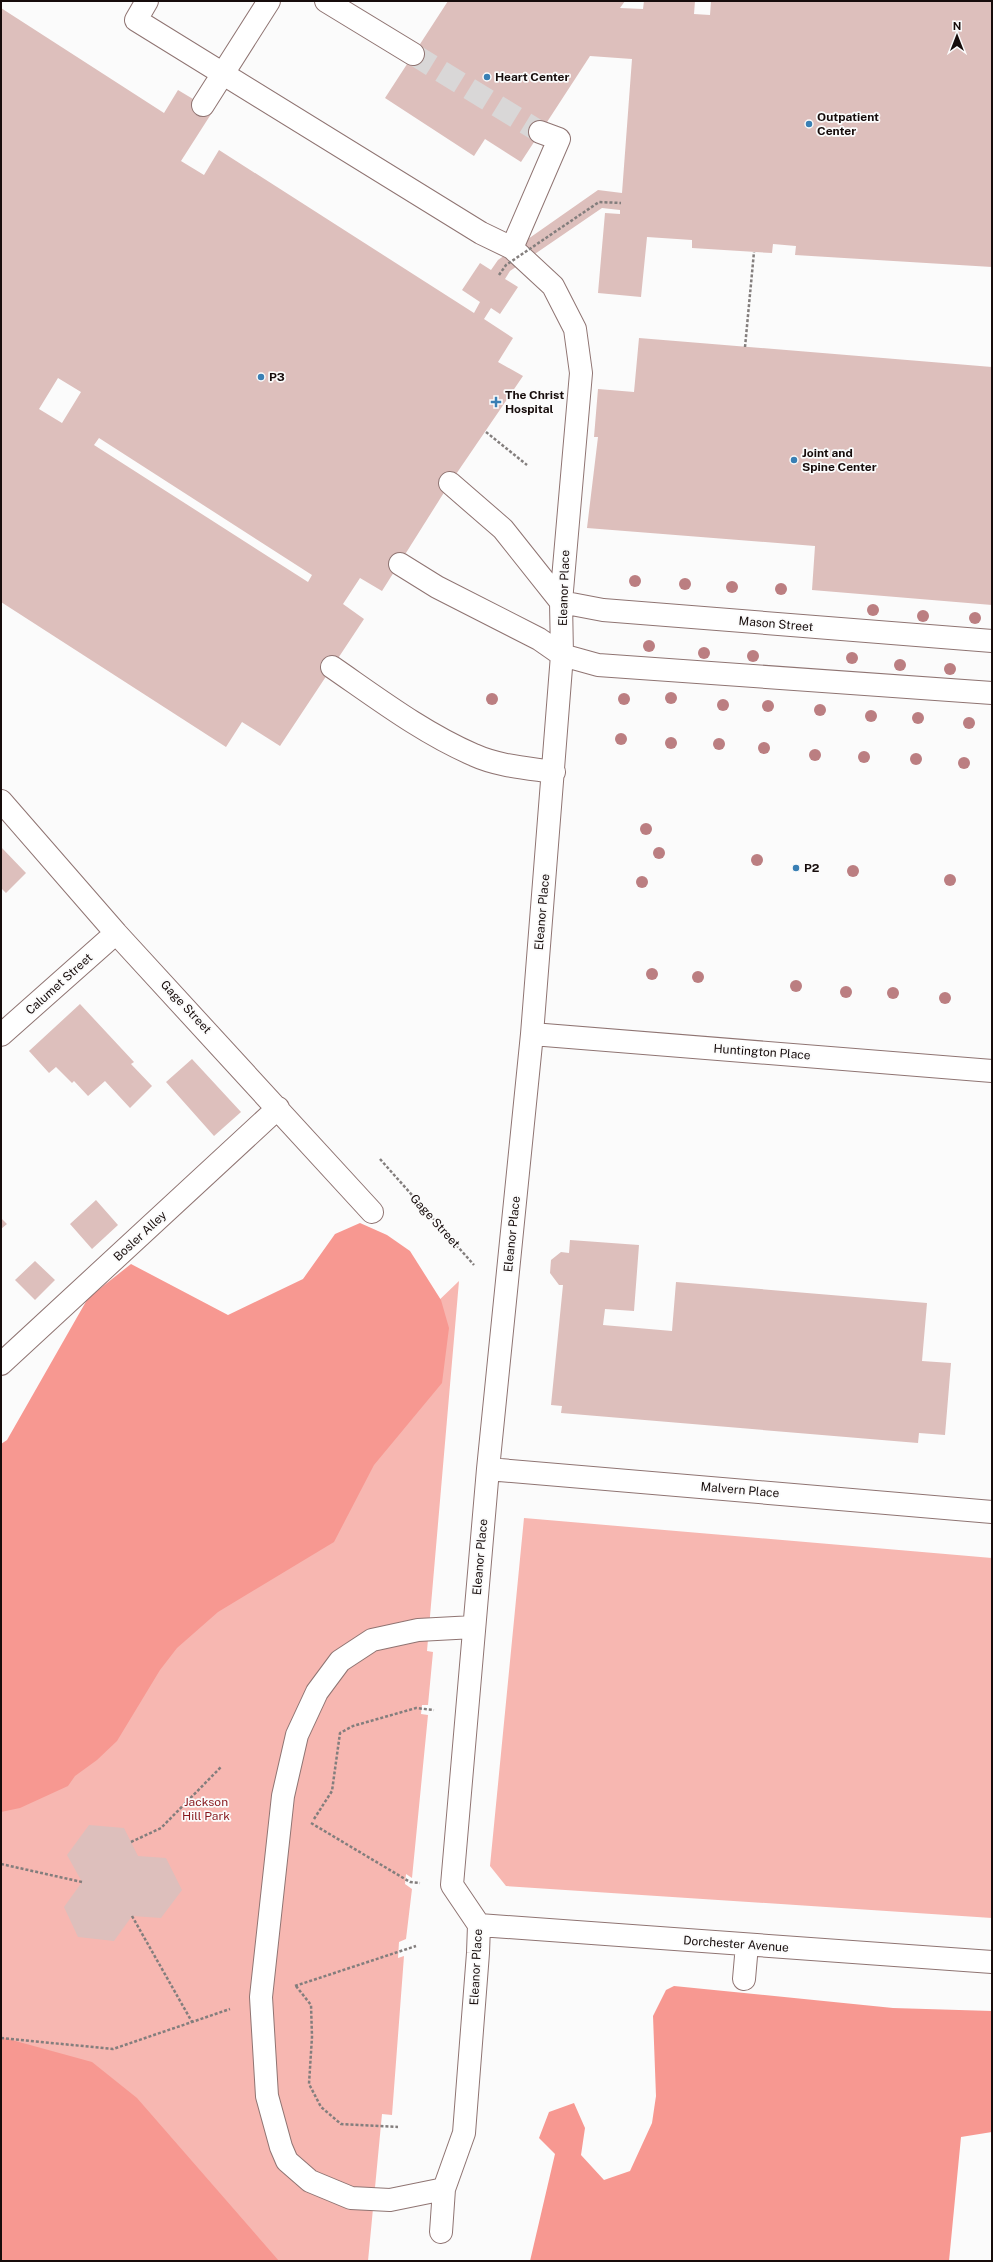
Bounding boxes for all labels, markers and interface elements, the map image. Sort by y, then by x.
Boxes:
north arrow [937,16,977,56]
text: N [953,20,961,32]
place label: Heart Center [495,70,570,84]
marker: Heart Center [482,72,492,82]
place label: Outpatient Center [817,110,879,138]
marker: Outpatient Center [804,119,814,129]
place label: P3 [269,370,285,384]
marker: P3 [256,372,266,382]
place label: The Christ Hospital [505,388,564,416]
marker: The Christ Hospital [490,396,502,408]
place label: Joint and Spine Center [802,446,877,474]
marker: Joint and Spine Center [789,455,799,465]
street label: Eleanor Place [556,549,572,626]
street label: Mason Street [738,614,814,634]
place label: P2 [804,861,820,875]
marker: P2 [791,863,801,873]
street label: Eleanor Place [532,873,552,951]
street label: Calumet Street [23,950,95,1018]
street label: Gage Street [158,978,214,1037]
street label: Huntington Place [713,1042,811,1062]
street label: Gage Street [407,1191,463,1251]
street label: Eleanor Place [501,1195,523,1273]
street label: Bosler Alley [111,1208,170,1264]
street label: Malvern Place [700,1480,780,1500]
street label: Eleanor Place [470,1518,490,1596]
park label: Jackson Hill Park [182,1795,230,1823]
street label: Eleanor Place [467,1928,485,2006]
street label: Dorchester Avenue [683,1933,790,1955]

